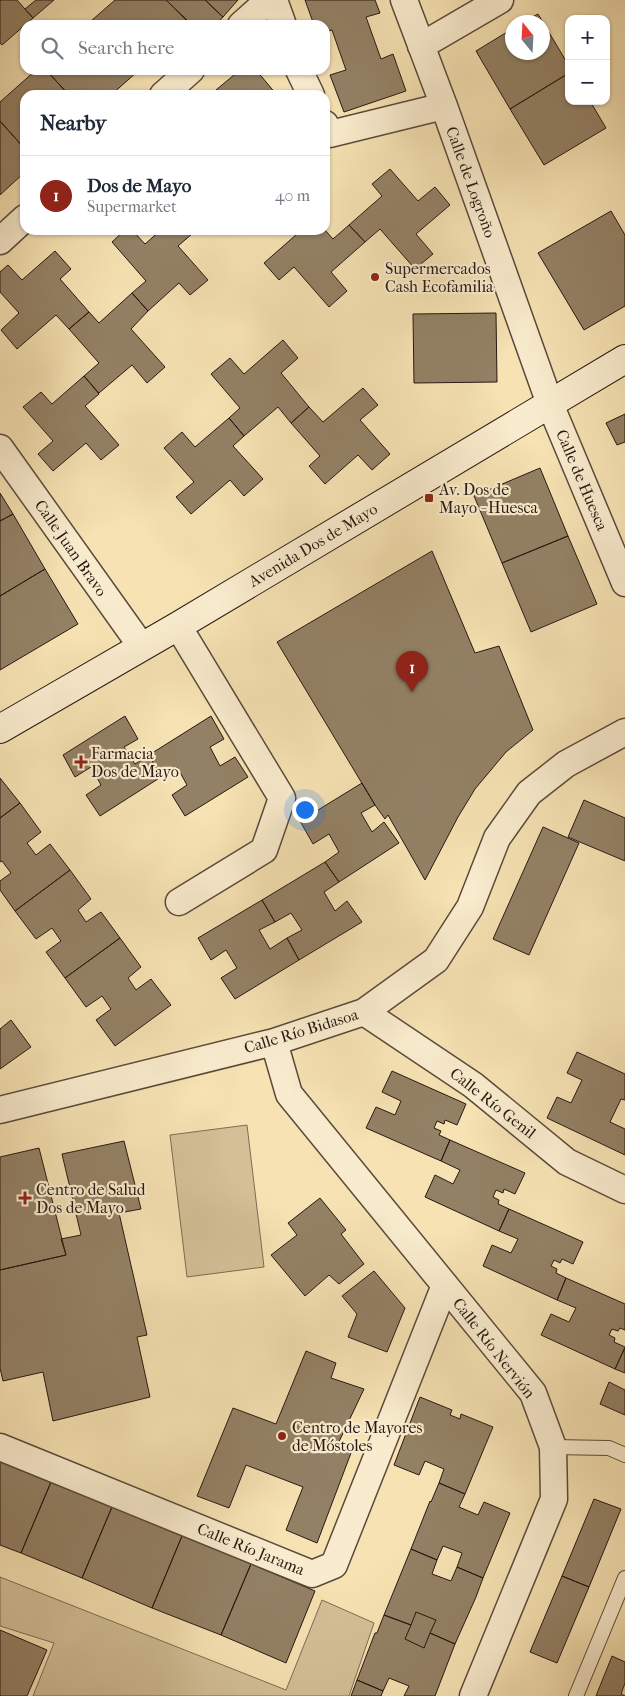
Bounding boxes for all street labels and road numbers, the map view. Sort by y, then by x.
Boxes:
street label: Calle de Logroño [442,124,500,240]
street label: Calle de Huesca [552,427,612,534]
street label: Calle Juan Bravo [31,496,111,600]
street label: Avenida Dos de Mayo [244,499,381,591]
street label: Calle Río Bidasoa [242,1004,361,1057]
street label: Calle Río Genil [446,1064,540,1143]
street label: Calle Río Nervión [449,1294,540,1403]
street label: Calle Río Jarama [195,1519,308,1579]

